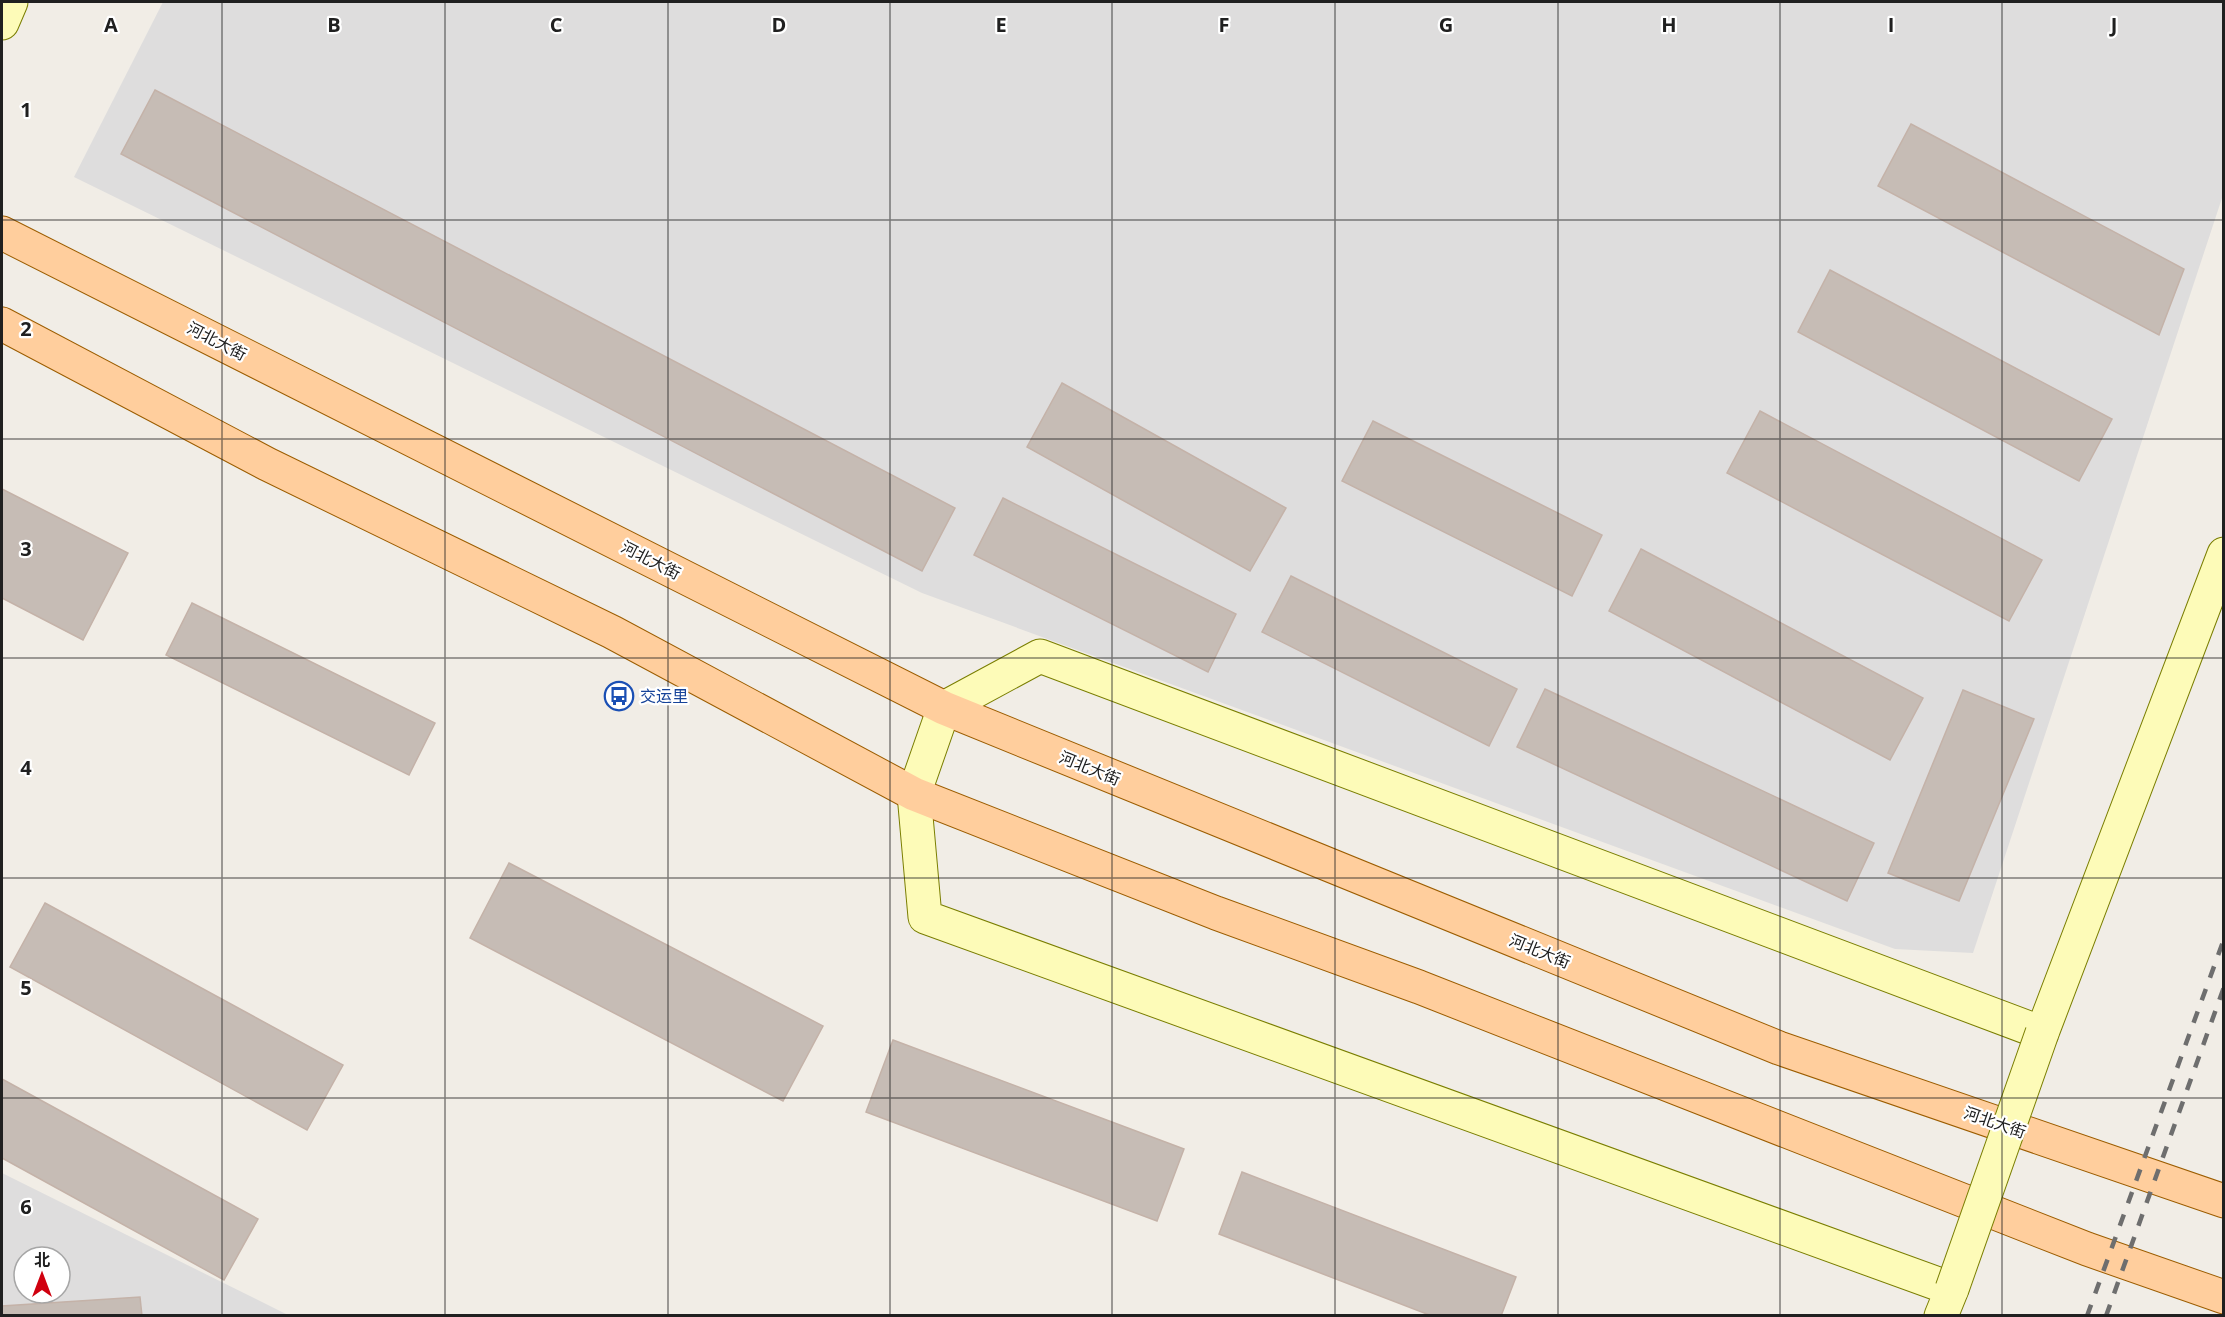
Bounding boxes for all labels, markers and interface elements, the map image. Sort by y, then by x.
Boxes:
text: A [104,11,118,38]
text: B [327,11,341,38]
text: C [550,11,563,38]
text: D [772,11,786,38]
text: E [995,11,1007,38]
text: F [1219,11,1229,38]
text: G [1439,11,1453,38]
text: H [1661,11,1677,38]
text: I [1888,11,1894,38]
text: J [2109,11,2117,38]
text: 1 [20,96,32,123]
text: 2 [20,315,32,342]
street label: 河北大街 [183,317,251,365]
text: 3 [20,535,32,562]
street label: 河北大街 [617,536,685,584]
bus stop icon: 交运里 [603,680,635,712]
place label: 交运里 [640,685,688,707]
street label: 河北大街 [1056,746,1124,790]
text: 4 [20,754,32,781]
street label: 河北大街 [1506,929,1574,973]
text: 5 [20,974,32,1001]
street label: 河北大街 [1961,1101,2029,1143]
text: 6 [20,1193,32,1220]
north arrow [12,1245,72,1305]
text: 北 [34,1249,50,1271]

